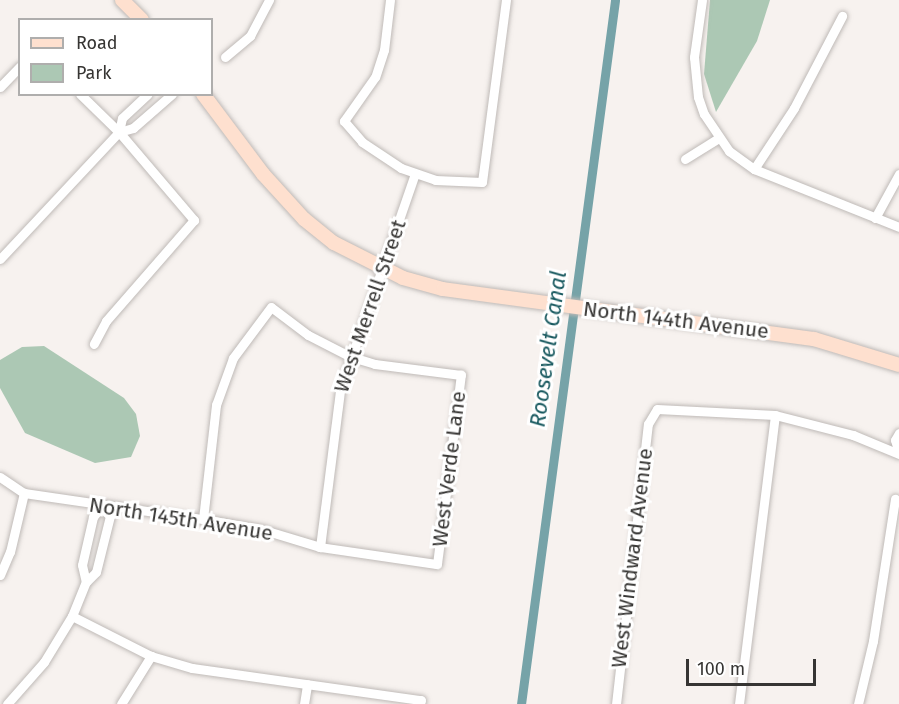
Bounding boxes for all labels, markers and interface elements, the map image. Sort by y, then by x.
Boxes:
legend [18,18,213,96]
text: Road [76,32,118,54]
text: Park [76,62,111,84]
street label: West Merrell Street [329,216,411,396]
water label: Roosevelt Canal [524,269,572,429]
street label: North 144th Avenue [582,296,770,344]
street label: West Verde Lane [427,390,471,548]
street label: West Windward Avenue [606,447,658,669]
street label: North 145th Avenue [87,492,275,546]
scale bar [689,647,820,685]
text: 100 m [697,658,745,680]

